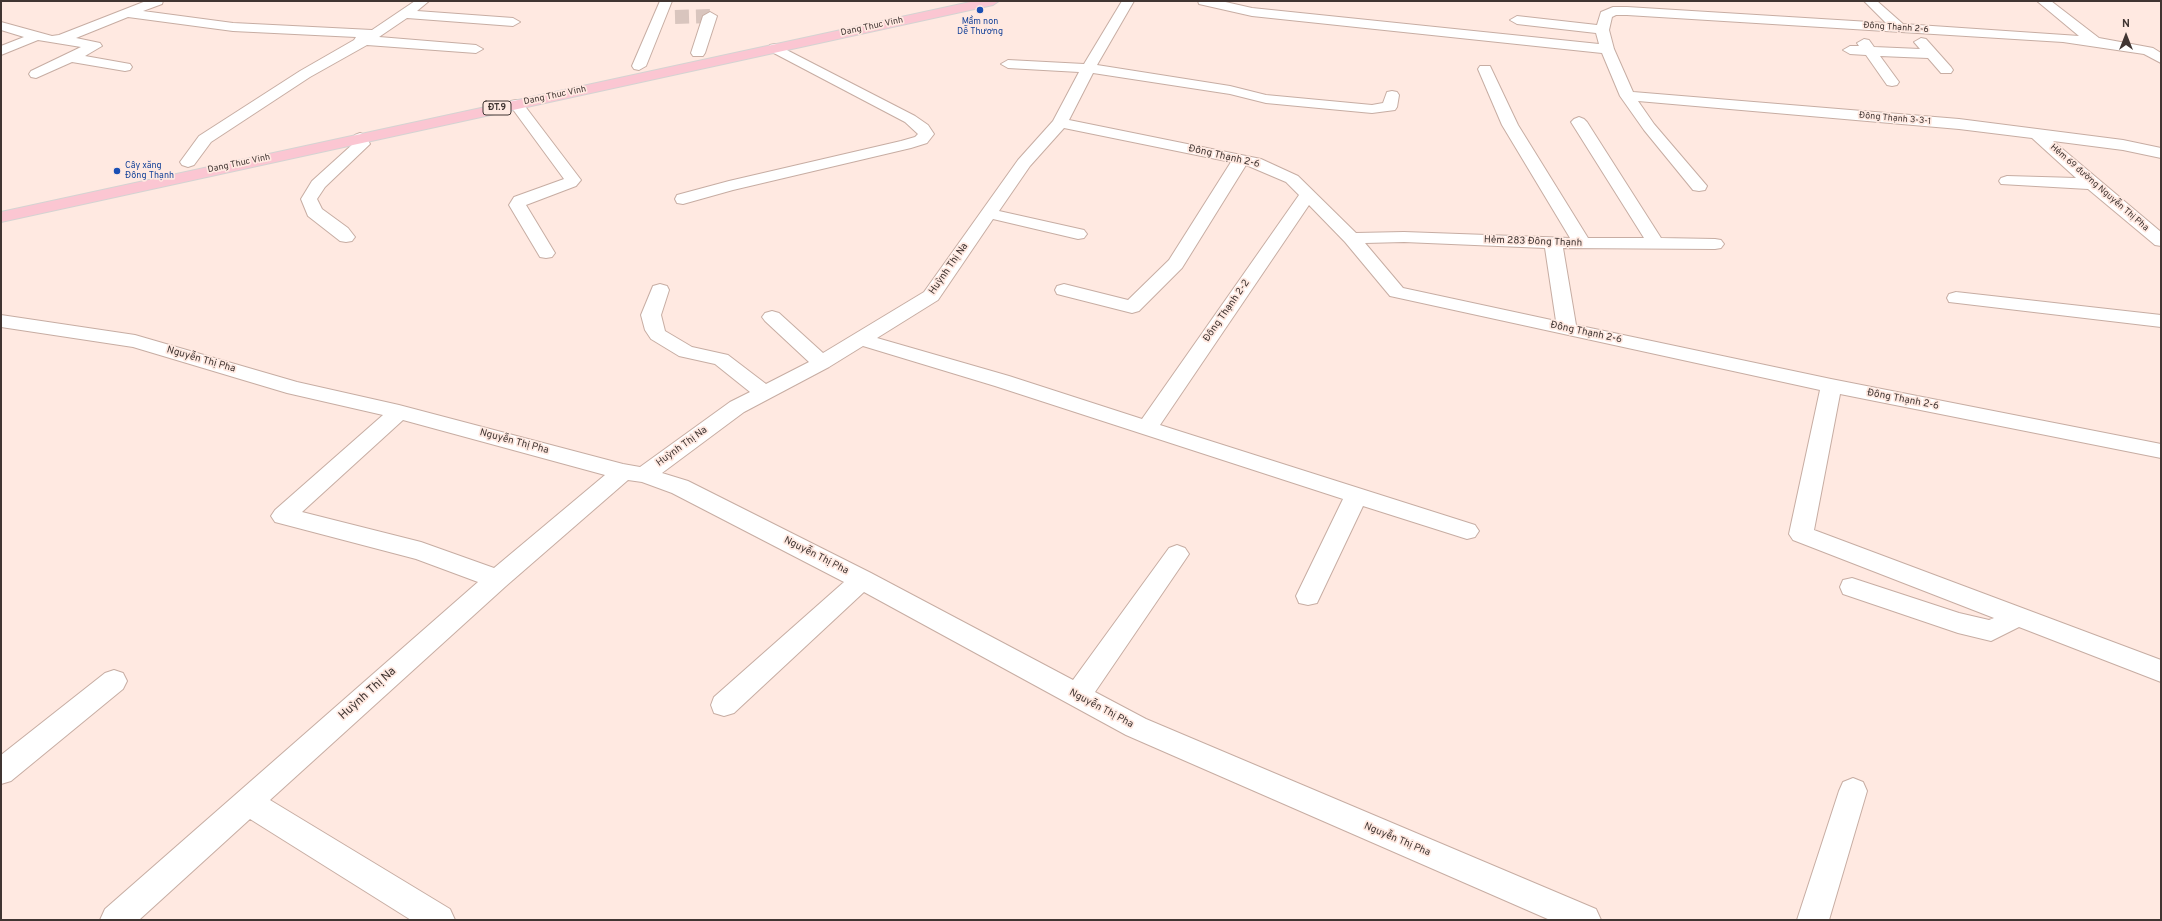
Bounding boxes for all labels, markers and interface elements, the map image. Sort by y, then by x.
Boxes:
marker: Mầm non Dễ Thương [975,5,985,15]
street label: Dang Thuc Vinh [840,15,904,39]
north arrow [2106,16,2146,56]
place label: Mầm non Dễ Thương [957,17,1003,38]
text: N [2122,17,2130,31]
street label: Đông Thạnh 2-6 [1863,20,1929,36]
street label: Dang Thuc Vinh [523,84,587,108]
road number: ĐT.9 [483,101,511,115]
street label: Đông Thạnh 3-3-1 [1858,110,1932,128]
street label: Hẻm 69 đường Nguyễn Thị Pha [2048,142,2150,234]
street label: Đông Thạnh 2-6 [1187,143,1261,171]
street label: Dang Thuc Vinh [207,152,271,176]
place label: Cây xăng Đông Thạnh [125,161,174,182]
marker: Cây xăng Đông Thạnh [112,166,122,176]
street label: Hẻm 283 Đông Thạnh [1484,234,1582,250]
street label: Huỳnh Thị Na [927,241,971,297]
street label: Đông Thạnh 2-2 [1201,278,1253,344]
street label: Đông Thạnh 2-6 [1549,320,1623,346]
street label: Nguyễn Thị Pha [165,344,237,376]
street label: Đông Thạnh 2-6 [1866,387,1940,413]
street label: Huỳnh Thị Na [654,425,710,469]
street label: Nguyễn Thị Pha [478,427,550,457]
street label: Nguyễn Thị Pha [782,535,850,577]
street label: Huỳnh Thị Na [336,665,400,723]
street label: Nguyễn Thị Pha [1067,687,1135,731]
street label: Nguyễn Thị Pha [1362,821,1432,859]

